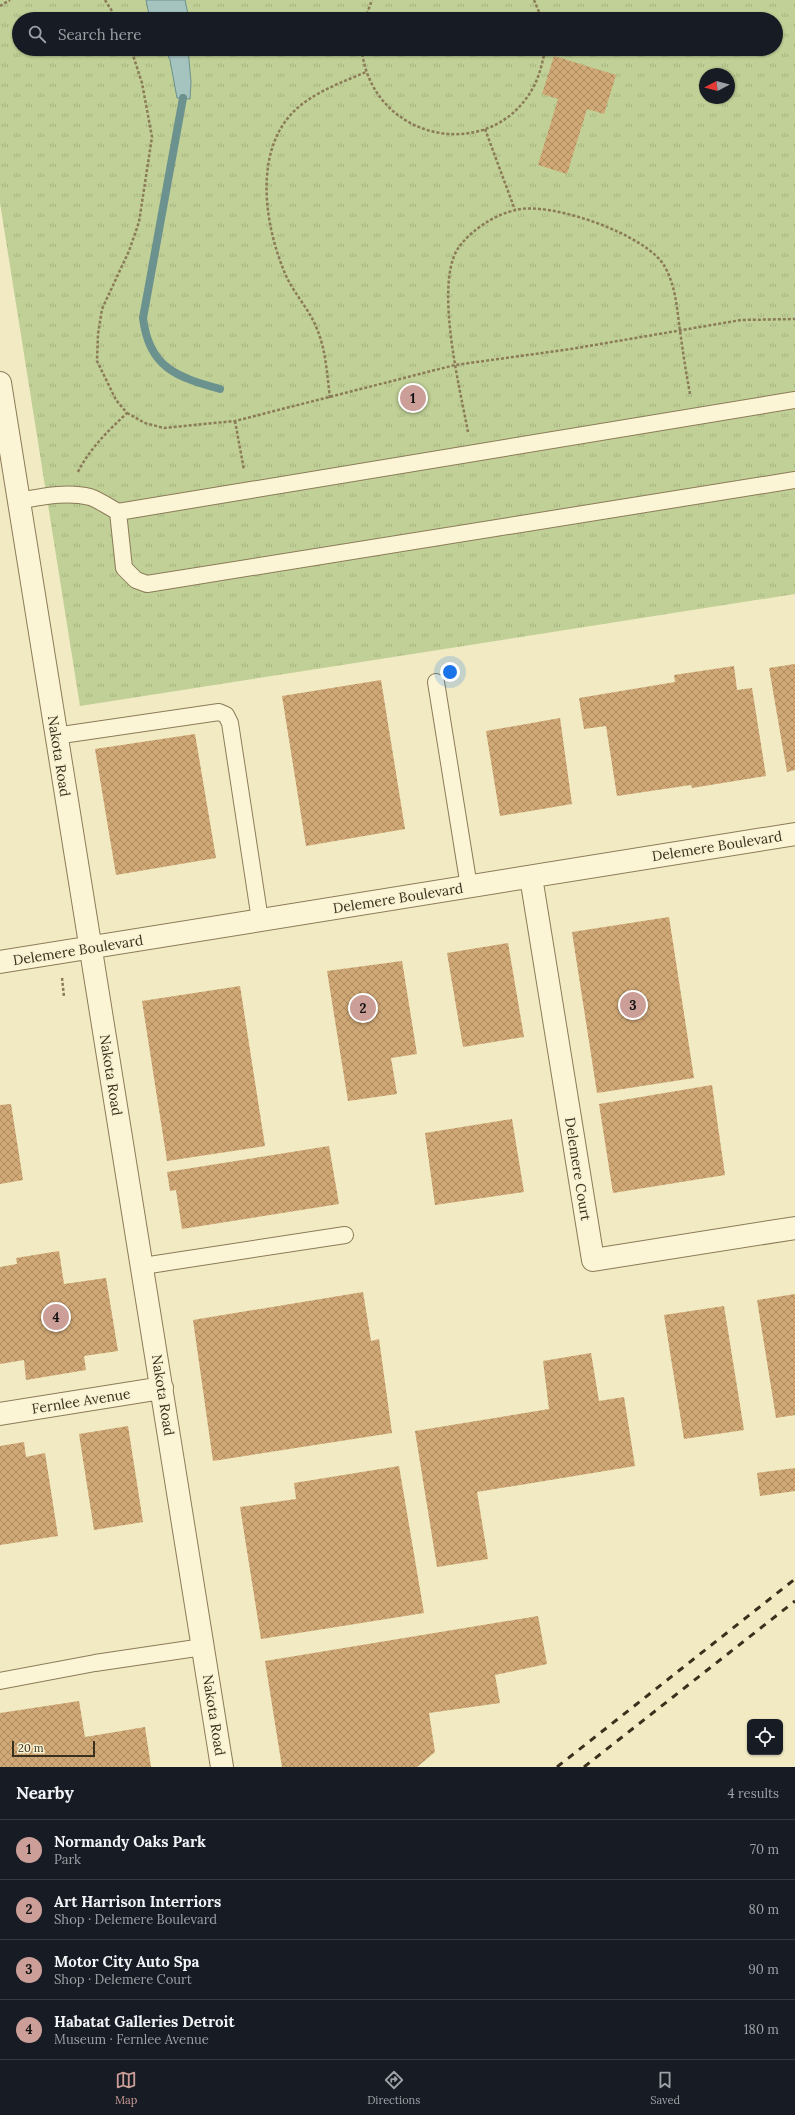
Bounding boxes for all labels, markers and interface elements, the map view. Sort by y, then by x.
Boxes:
search box [12,12,783,56]
icon: search [26,23,48,45]
text: Search here [58,25,141,44]
north arrow [699,68,735,104]
pin: 1 [400,383,426,413]
your location [440,662,460,682]
street label: Nakota Road [44,714,74,798]
street label: Delemere Boulevard [650,827,784,865]
street label: Delemere Boulevard [331,879,465,917]
street label: Delemere Boulevard [11,931,145,969]
pin: 3 [620,990,646,1020]
pin: 2 [350,993,376,1023]
street label: Nakota Road [96,1033,126,1117]
street label: Delemere Court [561,1116,595,1223]
pin: 4 [43,1302,69,1332]
street label: Nakota Road [148,1353,178,1437]
street label: Fernlee Avenue [30,1384,132,1418]
street label: Nakota Road [199,1673,229,1757]
map controls [747,1719,783,1755]
button: locate [747,1719,783,1755]
scale bar [12,1739,95,1758]
text: 20 m [18,1741,43,1755]
text: Nearby [16,1782,74,1804]
text: 4 results [728,1785,779,1802]
text: Normandy Oaks Park [54,1832,206,1851]
text: 1 [26,1841,32,1858]
text: 70 m [750,1841,779,1858]
text: Park [54,1851,81,1868]
text: Art Harrison Interriors [54,1892,221,1911]
text: 2 [26,1901,32,1918]
text: 80 m [749,1901,779,1918]
text: Shop · Delemere Boulevard [54,1911,217,1928]
text: Motor City Auto Spa [54,1952,199,1971]
text: 3 [25,1961,33,1978]
text: 90 m [748,1961,779,1978]
text: Shop · Delemere Court [54,1971,192,1988]
text: Habatat Galleries Detroit [54,2012,235,2031]
text: 4 [25,2021,33,2038]
text: 180 m [744,2021,779,2038]
text: Museum · Fernlee Avenue [54,2031,209,2048]
tab: Map [115,2069,137,2107]
tab: Directions [367,2069,420,2107]
tab: Saved [650,2069,680,2107]

